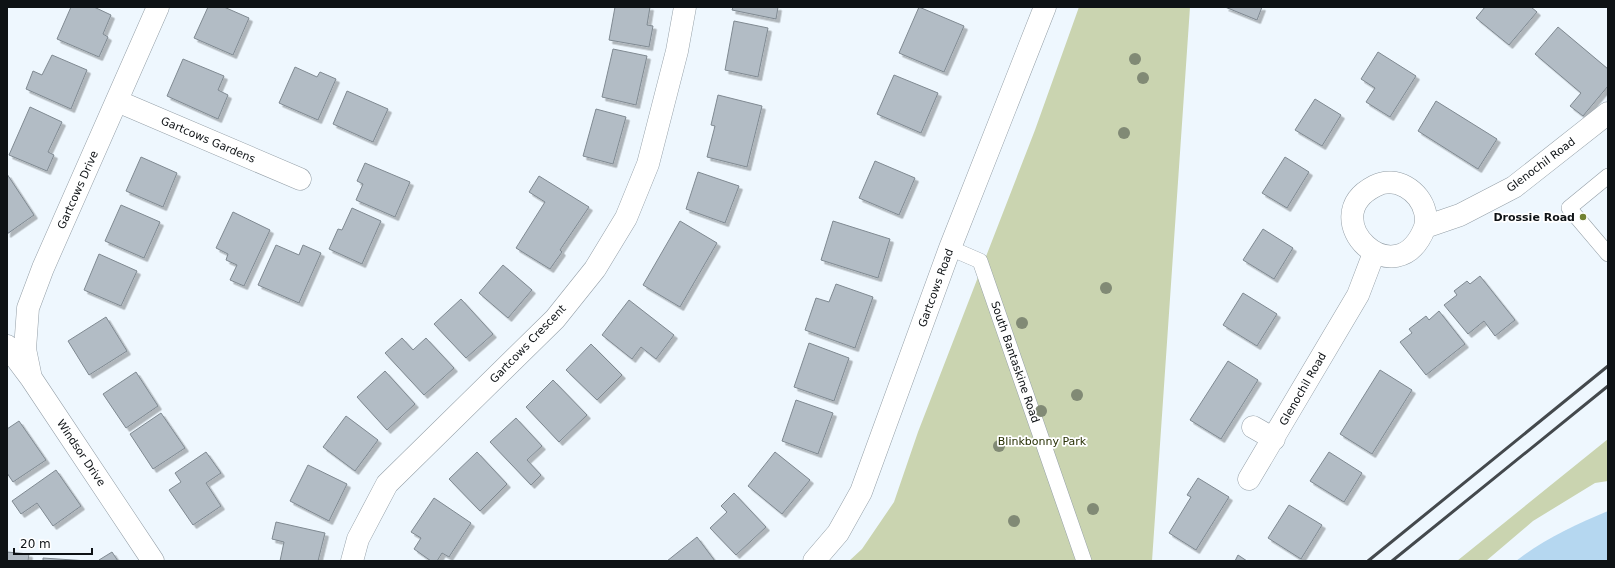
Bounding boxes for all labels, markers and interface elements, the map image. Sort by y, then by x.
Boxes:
street label: Gartcows Gardens [159,114,257,166]
street label: Glenochil Road [1504,135,1578,195]
street label: Gartcows Drive [55,149,101,231]
place label: Drossie Road [1493,211,1575,224]
marker: Drossie Road [1578,212,1588,222]
street label: Gartcows Road [916,247,956,329]
street label: South Bantaskine Road [988,299,1042,425]
street label: Gartcows Crescent [487,302,569,386]
street label: Glenochil Road [1277,350,1329,428]
street label: Windsor Drive [54,417,108,489]
park label: Blinkbonny Park [998,435,1087,448]
scale bar [14,530,92,556]
text: 20 m [20,537,51,551]

